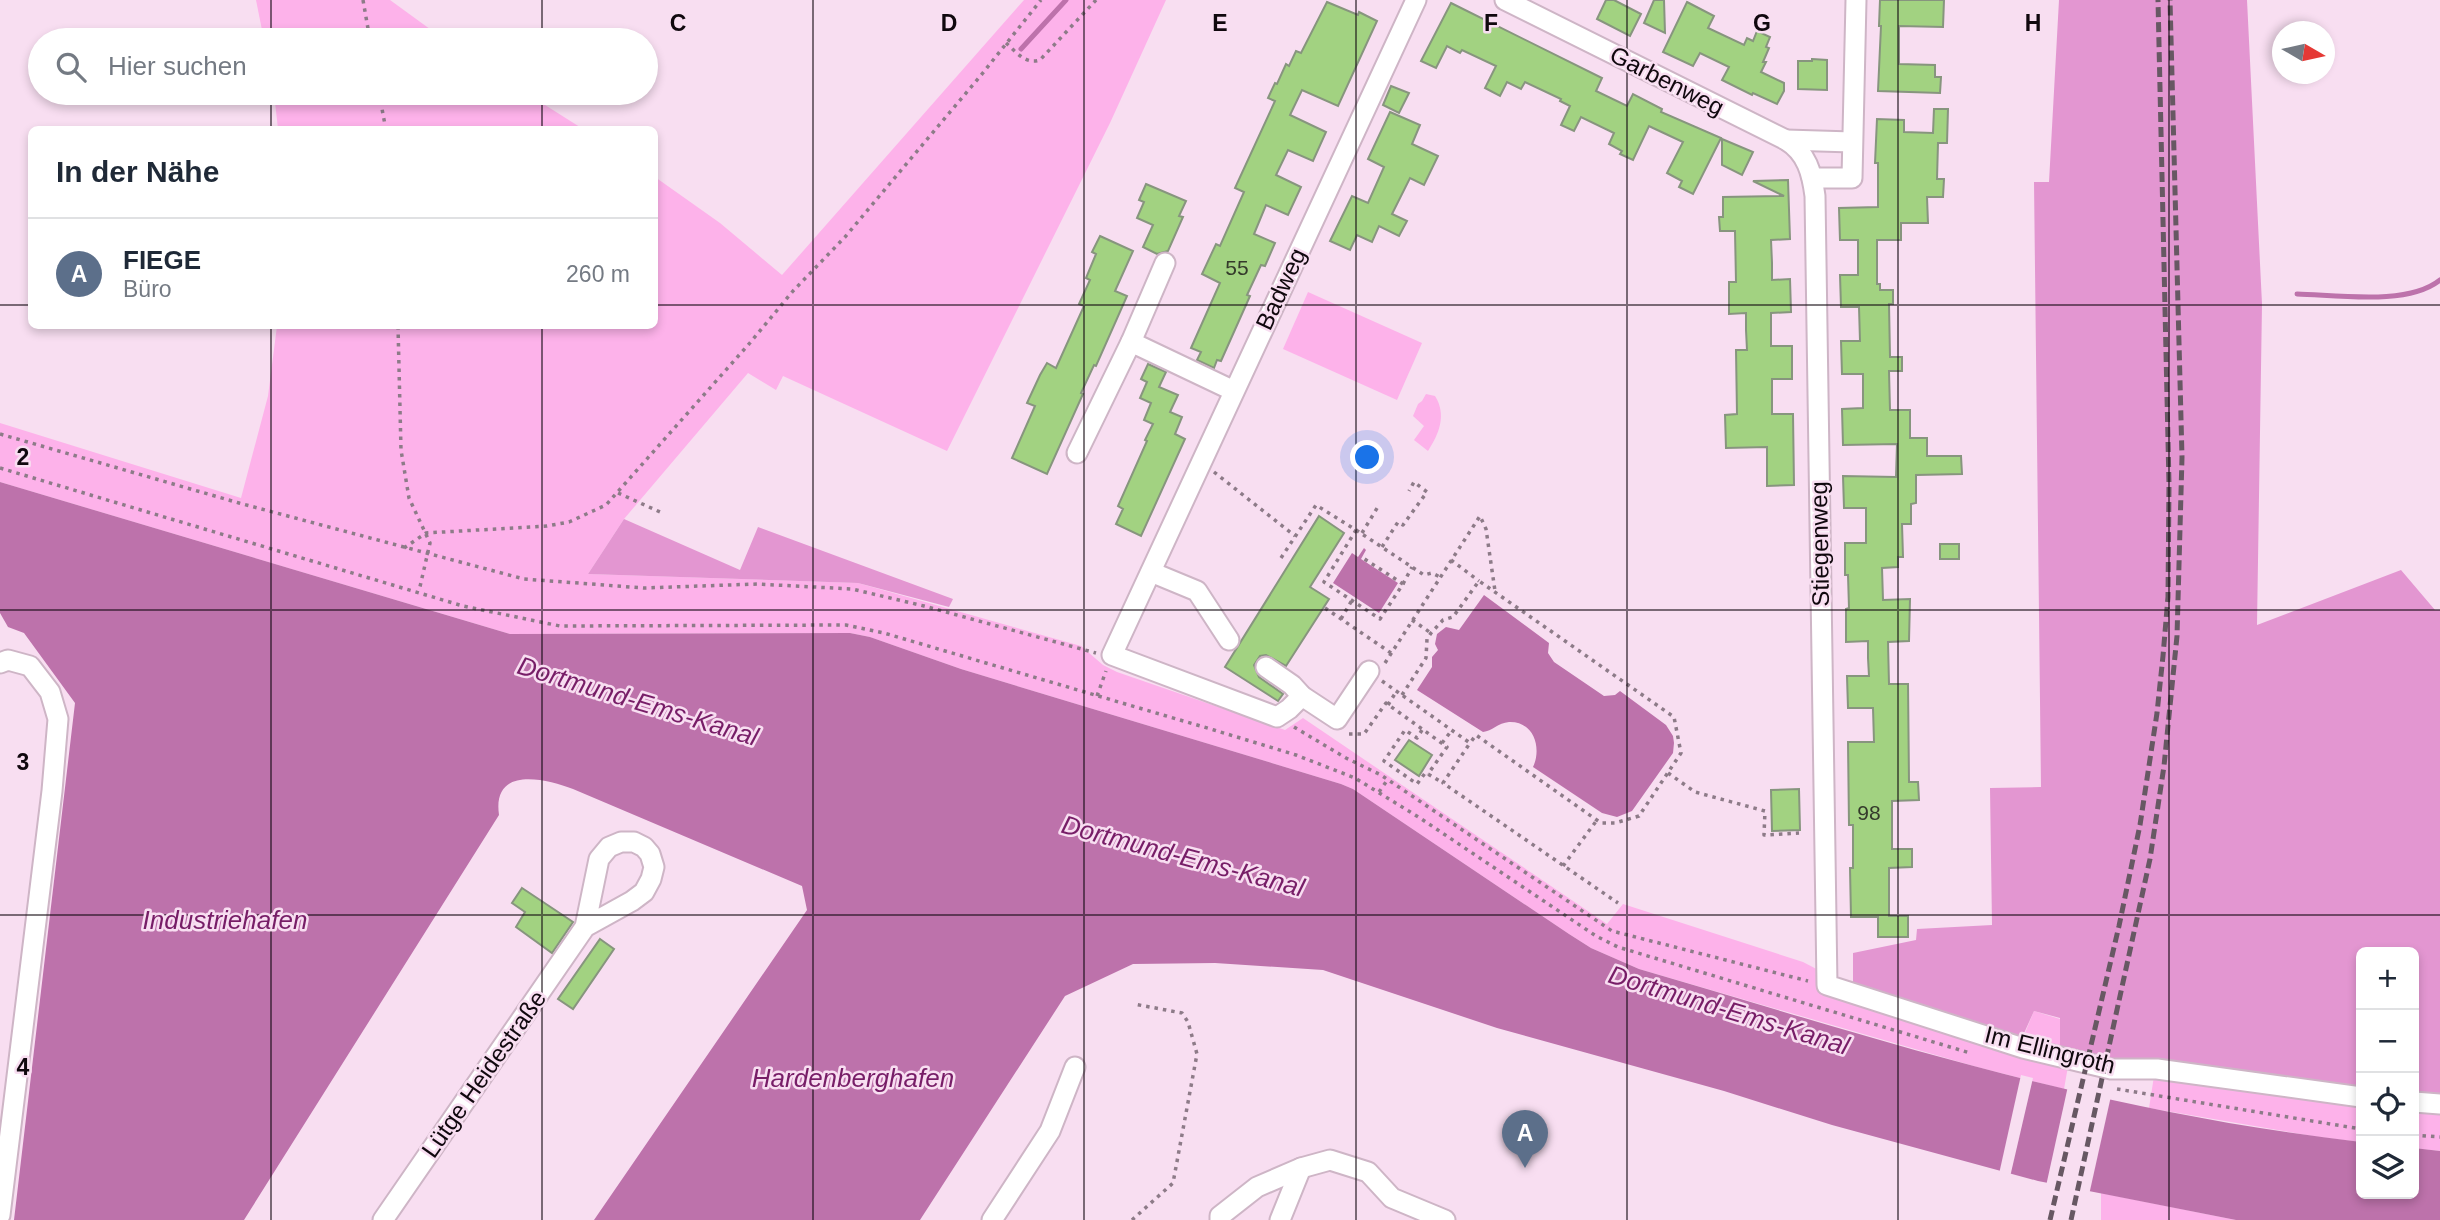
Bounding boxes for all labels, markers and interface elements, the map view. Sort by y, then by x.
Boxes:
text: C [670,10,686,36]
text: D [941,10,957,36]
text: E [1212,10,1228,36]
text: F [1484,10,1498,36]
text: G [1753,10,1771,36]
text: H [2025,10,2041,36]
north arrow [2272,21,2335,84]
search box [28,28,658,105]
street label: Garbenweg [1606,40,1729,121]
icon: search [52,48,90,86]
text: Hier suchen [108,51,247,81]
text: In der Nähe [56,155,219,188]
street label: Badweg [1250,244,1311,334]
text: FIEGE [123,245,201,275]
house number: 55 [1225,256,1249,279]
text: A [71,261,87,287]
text: 260 m [566,261,630,287]
text: Büro [123,276,172,302]
your location [1350,440,1384,474]
text: 2 [17,444,29,470]
street label: Stiegenweg [1805,481,1834,607]
water label: Dortmund-Ems-Kanal [514,650,763,752]
text: 3 [17,749,29,775]
house number: 98 [1857,801,1881,824]
water label: Dortmund-Ems-Kanal [1058,809,1309,903]
water label: Industriehafen [143,905,307,935]
map controls [2356,947,2419,1199]
button: + [2356,947,2419,1010]
water label: Dortmund-Ems-Kanal [1605,959,1854,1061]
street label: Lütge Heidestraße [416,985,551,1162]
button: − [2356,1010,2419,1073]
street label: Im Ellingroth [1982,1020,2118,1079]
text: 4 [17,1054,30,1080]
water label: Hardenberghafen [752,1063,954,1093]
button: locate [2356,1073,2419,1136]
pin: A [1502,1110,1548,1168]
button: layers [2356,1136,2419,1199]

